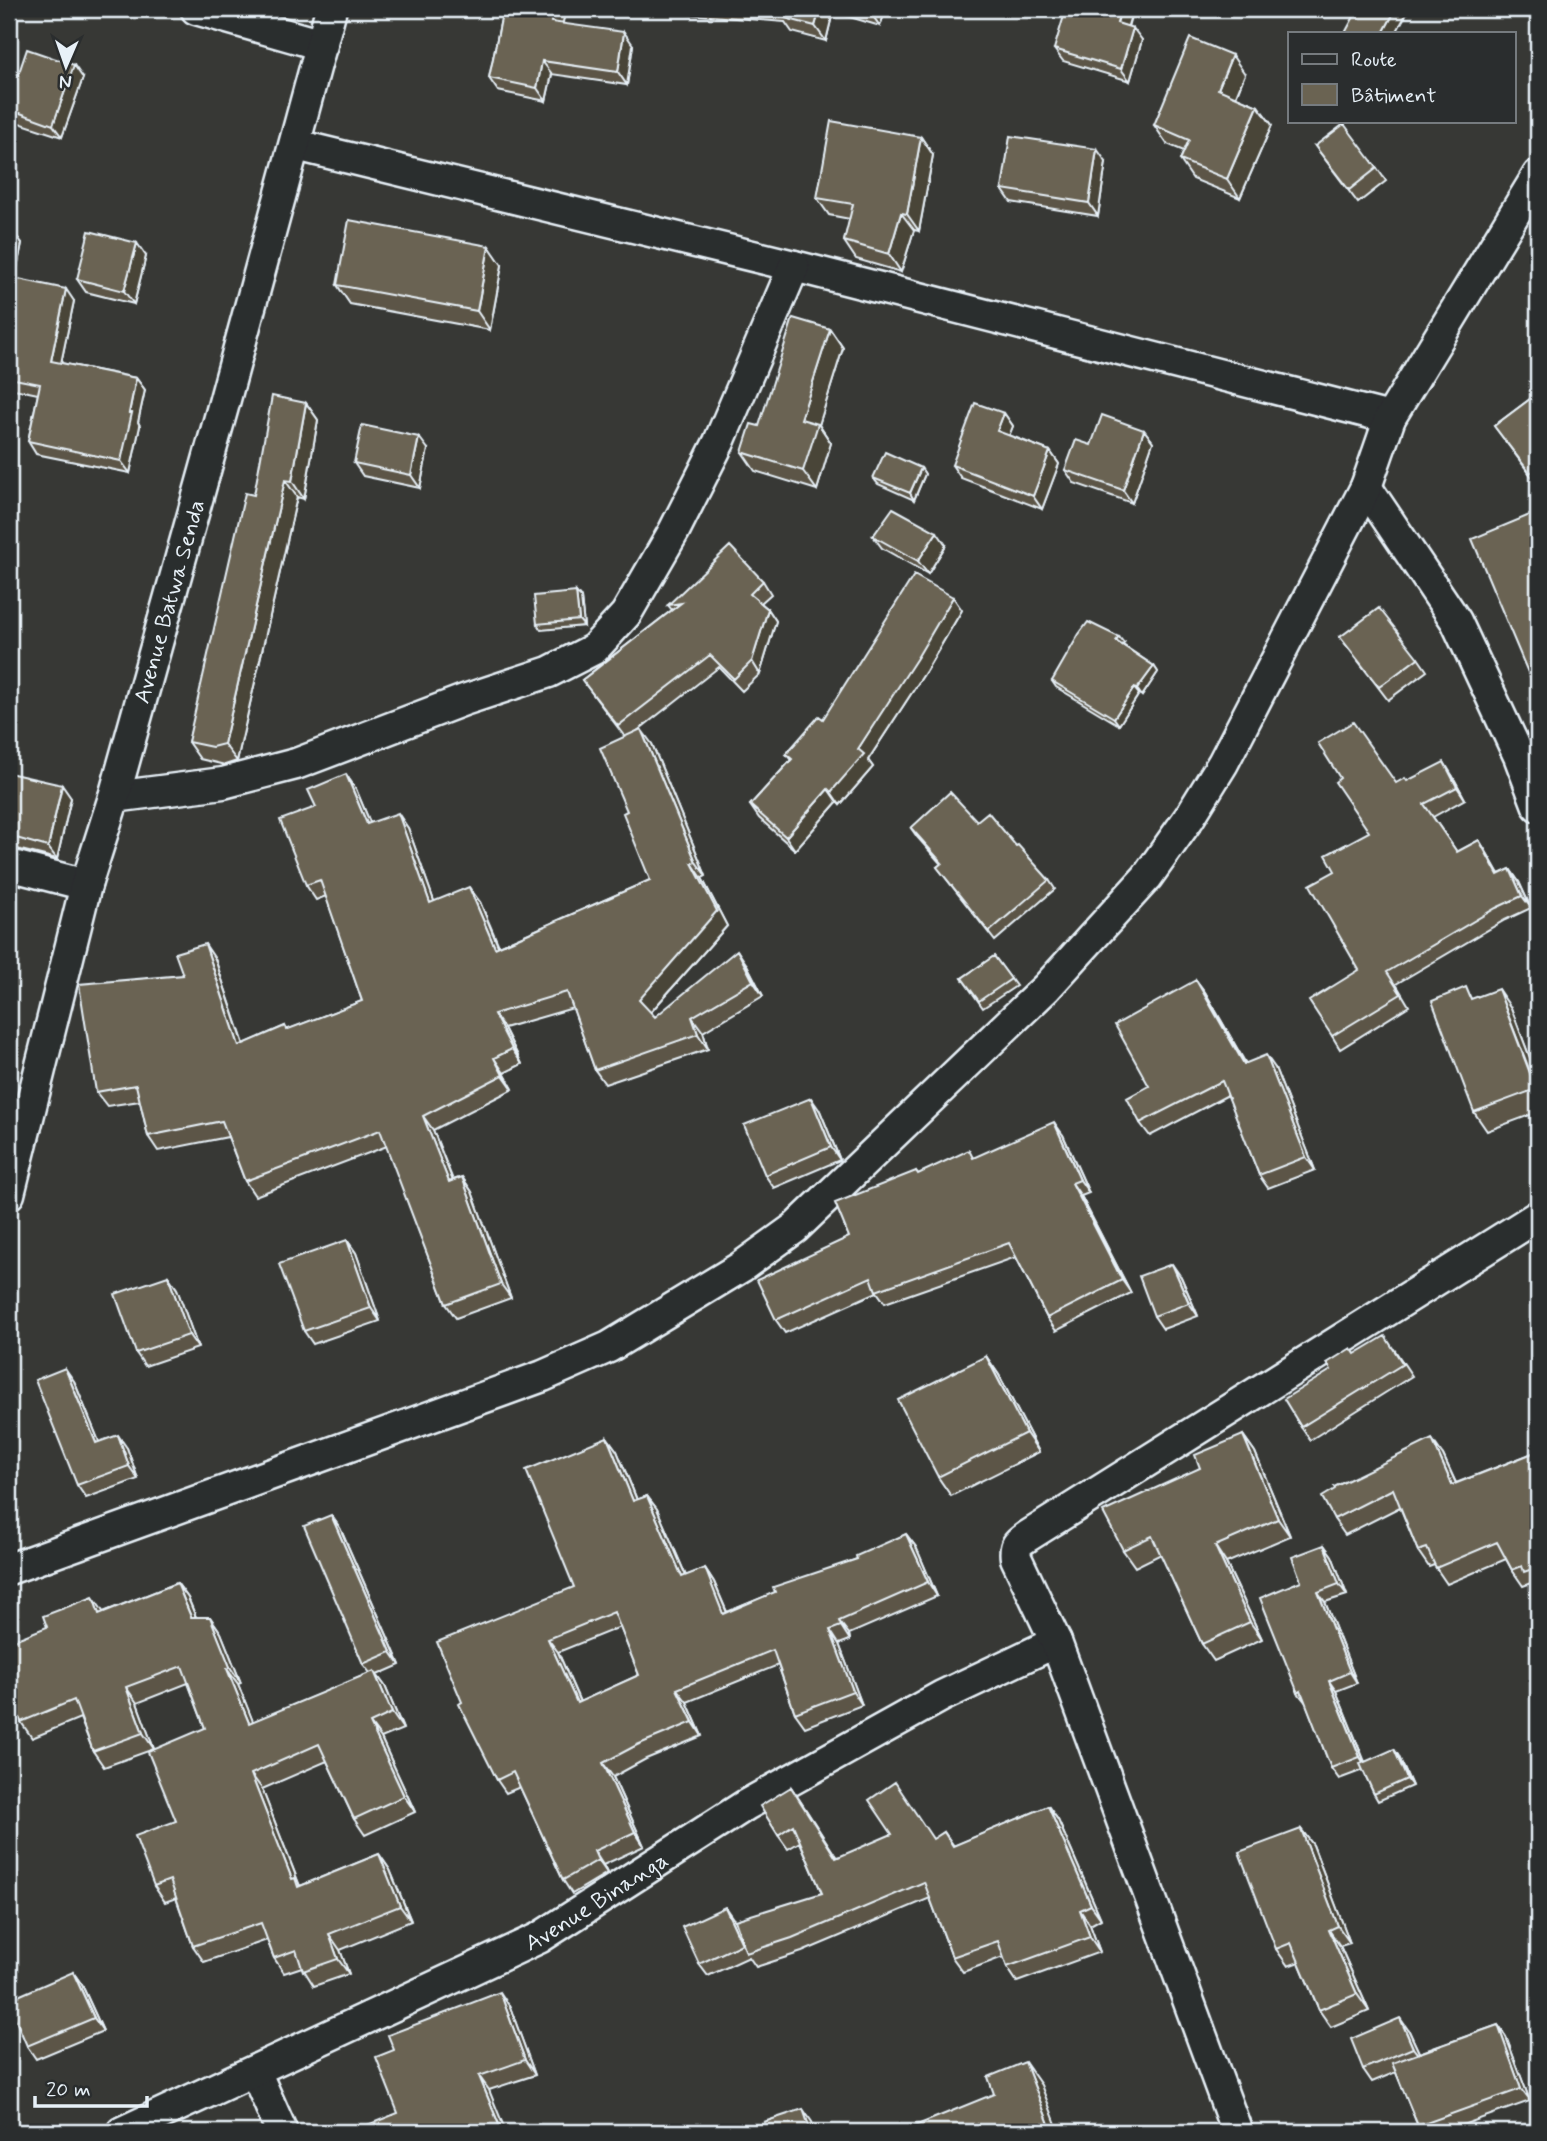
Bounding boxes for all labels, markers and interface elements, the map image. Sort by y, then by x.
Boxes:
north arrow [32,32,102,102]
legend [1288,32,1516,122]
text: Route [1351,46,1397,74]
text: N [59,69,72,94]
text: Bâtiment [1351,82,1436,110]
street label: Avenue Batwa Senda [128,497,213,707]
street label: Avenue Binanga [521,1846,674,1959]
scale bar [35,2064,147,2108]
text: 20 m [46,2076,91,2104]

